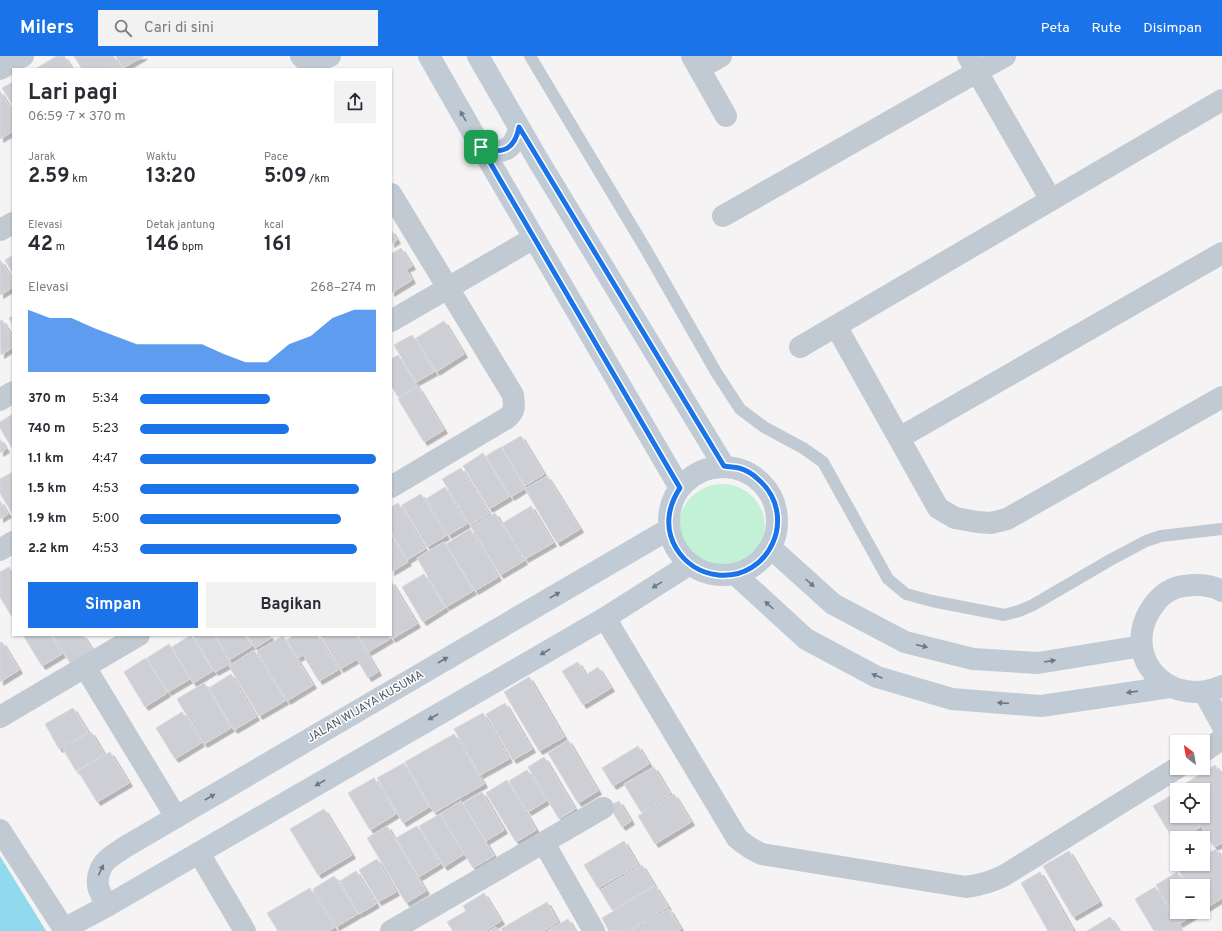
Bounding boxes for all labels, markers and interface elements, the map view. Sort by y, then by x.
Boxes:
search box [98,10,378,46]
text: Milers [20,16,74,40]
icon: search [112,17,134,39]
text: Cari di sini [144,19,214,38]
text: Peta [1041,20,1070,37]
text: Rute [1092,20,1121,37]
text: Disimpan [1143,20,1202,37]
text: Lari pagi [28,80,118,107]
button: share [334,81,376,123]
text: 06:59 · 7 × 370 m [28,109,126,125]
one-way arrow [459,110,466,122]
pin [464,130,498,164]
icon: arrive [470,136,492,158]
text: Jarak [28,150,56,164]
text: Waktu [146,150,177,164]
text: Pace [264,150,288,164]
text: 2.59 [28,164,70,190]
text: 13:20 [146,164,196,190]
text: 5:09 [264,164,307,190]
text: km [70,172,87,186]
text: /km [307,172,330,186]
text: Elevasi [28,218,62,232]
text: Detak jantung [146,218,215,232]
text: kcal [264,218,284,232]
text: 42 [28,232,53,258]
text: 146 [146,232,179,258]
text: 161 [264,232,292,258]
text: m [53,240,65,254]
text: bpm [179,240,203,254]
text: Elevasi [28,280,69,296]
text: 268–274 m [310,280,376,296]
text: 370 m [28,391,66,407]
text: 5:34 [92,391,119,407]
text: 740 m [28,421,65,437]
text: 5:23 [92,421,119,437]
text: 1.1 km [28,451,64,467]
text: 4:47 [92,451,118,467]
text: 1.5 km [28,481,66,497]
text: 4:53 [92,481,119,497]
text: 1.9 km [28,511,66,527]
text: 5:00 [92,511,120,527]
text: 2.2 km [28,541,69,557]
text: 4:53 [92,541,119,557]
one-way arrow [806,578,815,587]
one-way arrow [652,581,662,589]
button: Simpan [28,582,198,628]
button: Bagikan [206,582,376,628]
one-way arrow [549,592,561,599]
one-way arrow [764,600,774,610]
one-way arrow [916,644,928,650]
one-way arrow [539,649,551,656]
one-way arrow [437,657,449,664]
one-way arrow [1044,658,1057,664]
street label: JALAN WIJAYA KUSUMA [304,667,427,747]
one-way arrow [871,673,882,679]
one-way arrow [1126,689,1138,695]
one-way arrow [997,700,1009,707]
one-way arrow [427,714,439,721]
north arrow [1170,735,1210,775]
map controls [1170,735,1210,919]
one-way arrow [315,779,326,786]
button: locate [1170,783,1210,823]
one-way arrow [204,793,216,800]
button: + [1170,831,1210,871]
one-way arrow [99,863,105,875]
button: − [1170,879,1210,919]

